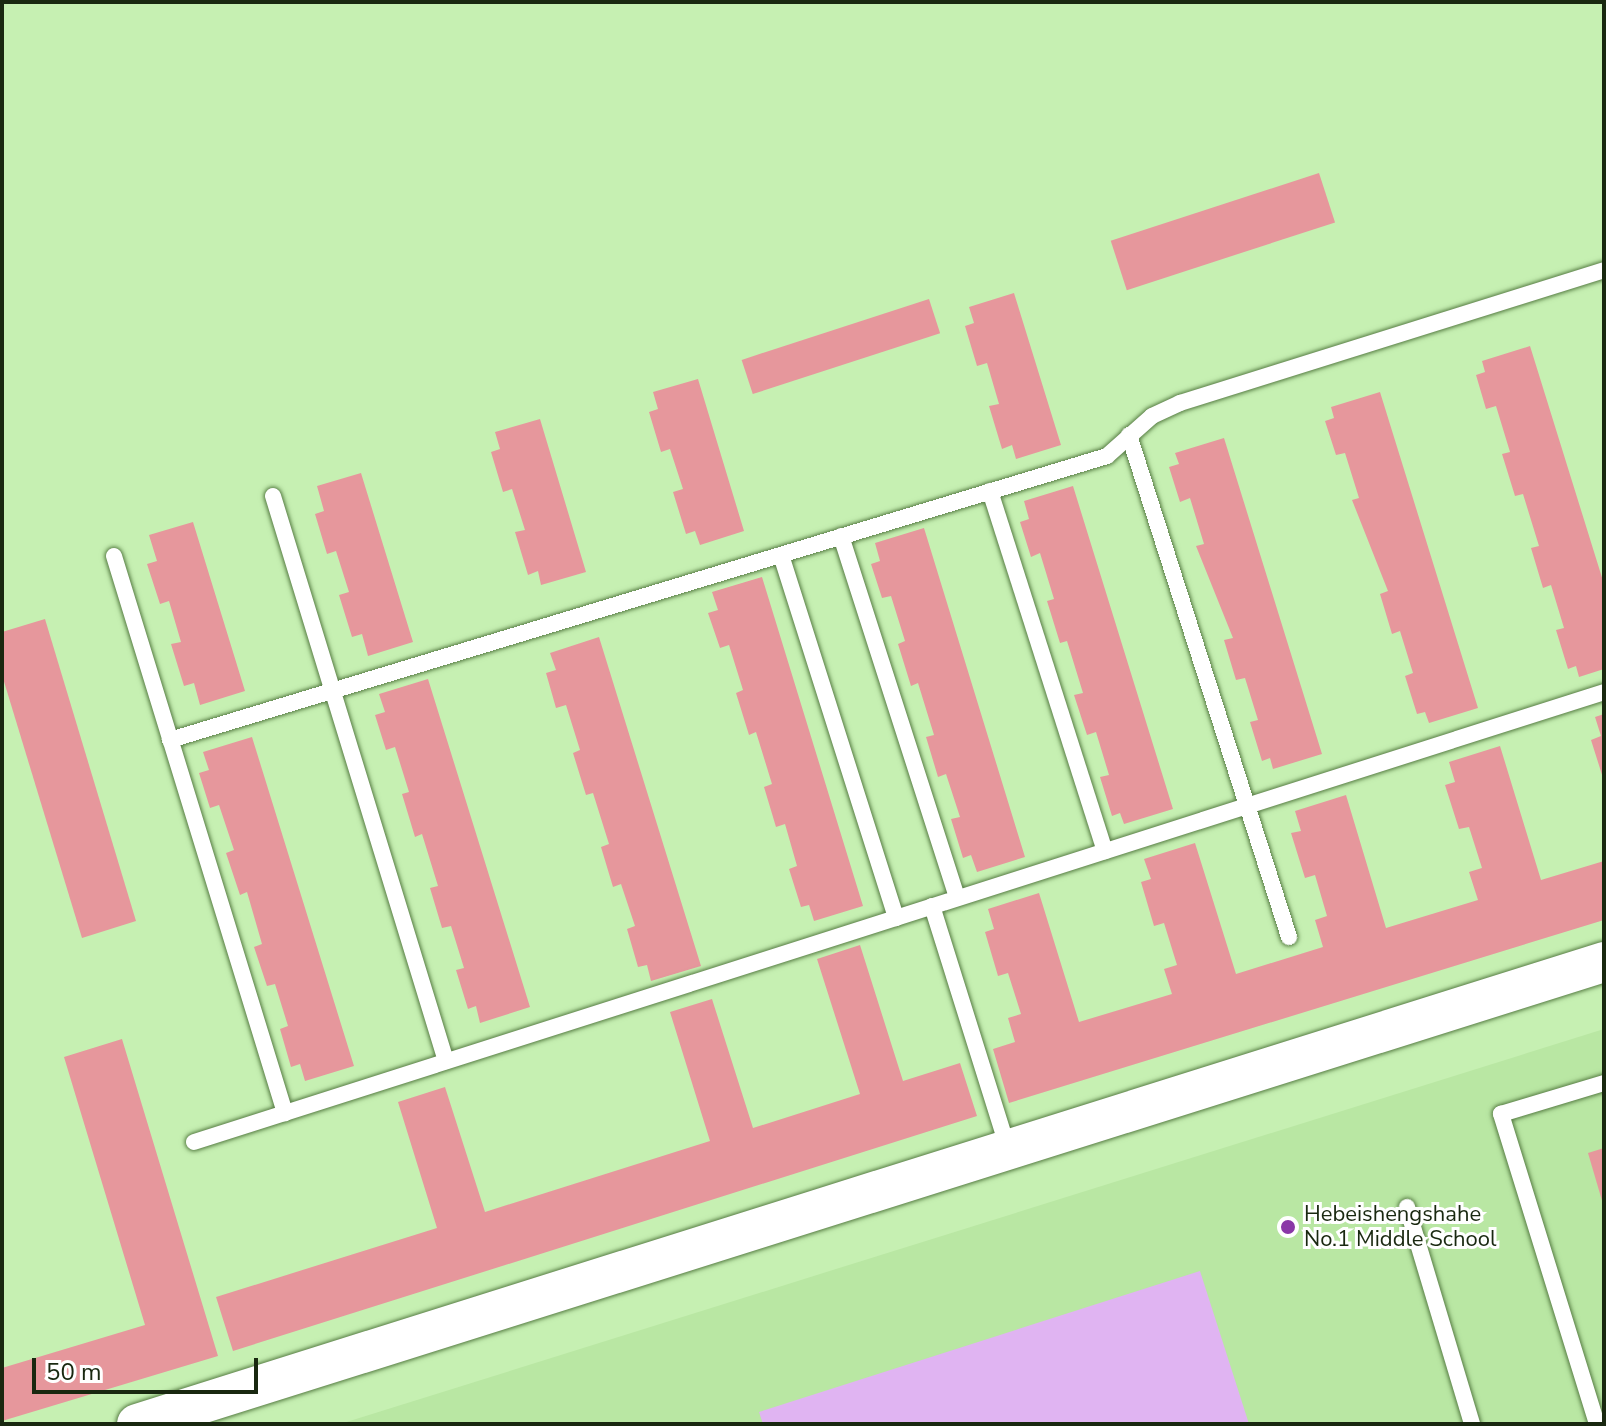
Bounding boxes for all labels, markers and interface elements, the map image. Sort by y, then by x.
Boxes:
place label: Hebeishengshahe No.1 Middle School [1304,1201,1496,1252]
marker: Hebeishengshahe No.1 Middle School [1279,1218,1297,1236]
scale bar [36,1342,262,1392]
text: 50 m [46,1356,102,1388]

